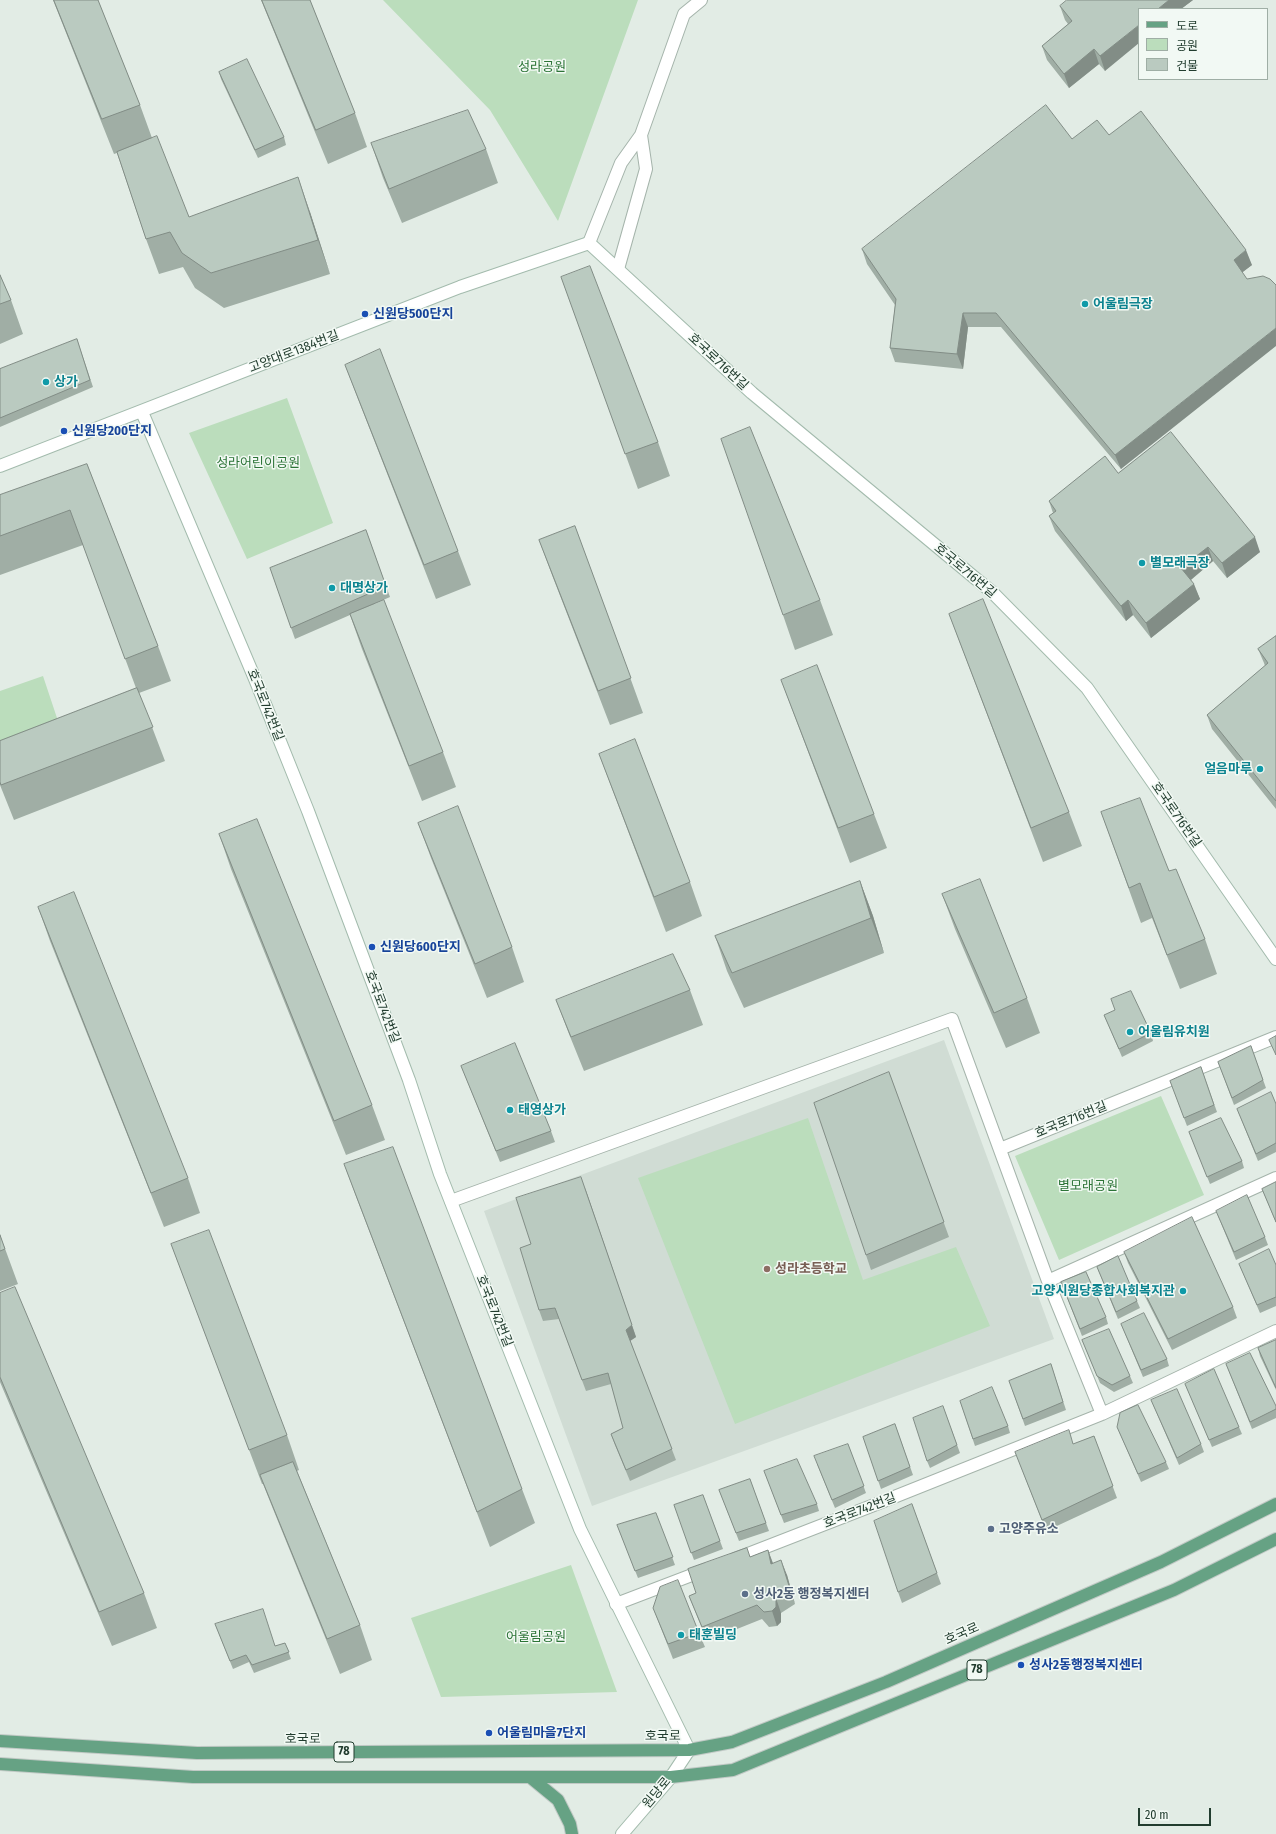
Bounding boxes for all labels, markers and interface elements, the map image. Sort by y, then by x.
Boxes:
legend [1138,8,1268,80]
text: 도로 [1176,19,1198,33]
text: 공원 [1176,39,1198,53]
park label: 성라공원 [518,59,566,75]
text: 건물 [1176,59,1198,73]
place label: 어울림극장 [1093,296,1153,312]
marker: 어울림극장 [1080,299,1090,309]
place label: 신원당500단지 [373,306,453,322]
marker: 신원당500단지 [360,309,370,319]
street label: 고양대로1384번길 [247,328,341,376]
street label: 호국로716번길 [685,330,751,394]
place label: 상가 [54,374,78,390]
marker: 상가 [41,377,51,387]
place label: 신원당200단지 [72,423,152,439]
marker: 신원당200단지 [59,426,69,436]
park label: 성라어린이공원 [216,455,300,471]
street label: 호국로716번길 [931,540,999,602]
place label: 별모래극장 [1150,555,1210,571]
marker: 별모래극장 [1137,558,1147,568]
place label: 대명상가 [340,580,388,596]
marker: 대명상가 [327,583,337,593]
street label: 호국로742번길 [243,667,287,743]
place label: 얼음마루 [1204,761,1252,777]
marker: 얼음마루 [1255,764,1265,774]
street label: 호국로716번길 [1148,779,1204,851]
place label: 신원당600단지 [380,939,461,955]
marker: 신원당600단지 [367,942,377,952]
street label: 호국로742번길 [361,968,403,1046]
place label: 어울림유치원 [1138,1024,1210,1040]
marker: 어울림유치원 [1125,1027,1135,1037]
street label: 호국로716번길 [1033,1098,1109,1142]
place label: 태영상가 [518,1102,566,1118]
marker: 태영상가 [505,1105,515,1115]
park label: 별모래공원 [1058,1178,1118,1194]
place label: 성라초등학교 [775,1261,847,1277]
marker: 성라초등학교 [762,1264,772,1274]
street label: 호국로742번길 [472,1273,516,1349]
place label: 고양시원당종합사회복지관 [1031,1283,1175,1299]
marker: 고양시원당종합사회복지관 [1178,1286,1188,1296]
street label: 호국로742번길 [821,1490,899,1532]
place label: 고양주유소 [999,1521,1059,1537]
marker: 고양주유소 [986,1524,996,1534]
place label: 성사2동 행정복지센터 [753,1586,869,1602]
marker: 성사2동 행정복지센터 [740,1589,750,1599]
street label: 호국로 [942,1620,982,1648]
place label: 태훈빌딩 [689,1627,737,1643]
park label: 어울림공원 [506,1629,566,1645]
marker: 태훈빌딩 [676,1630,686,1640]
place label: 성사2동행정복지센터 [1029,1657,1143,1673]
road number: 78 [967,1660,987,1680]
marker: 성사2동행정복지센터 [1016,1660,1026,1670]
place label: 어울림마을7단지 [497,1725,586,1741]
marker: 어울림마을7단지 [484,1728,494,1738]
street label: 호국로 [645,1728,681,1744]
street label: 호국로 [285,1731,321,1747]
road number: 78 [334,1742,354,1762]
street label: 원당로 [639,1774,675,1812]
scale bar [1140,1800,1213,1826]
text: 20 m [1145,1808,1169,1822]

